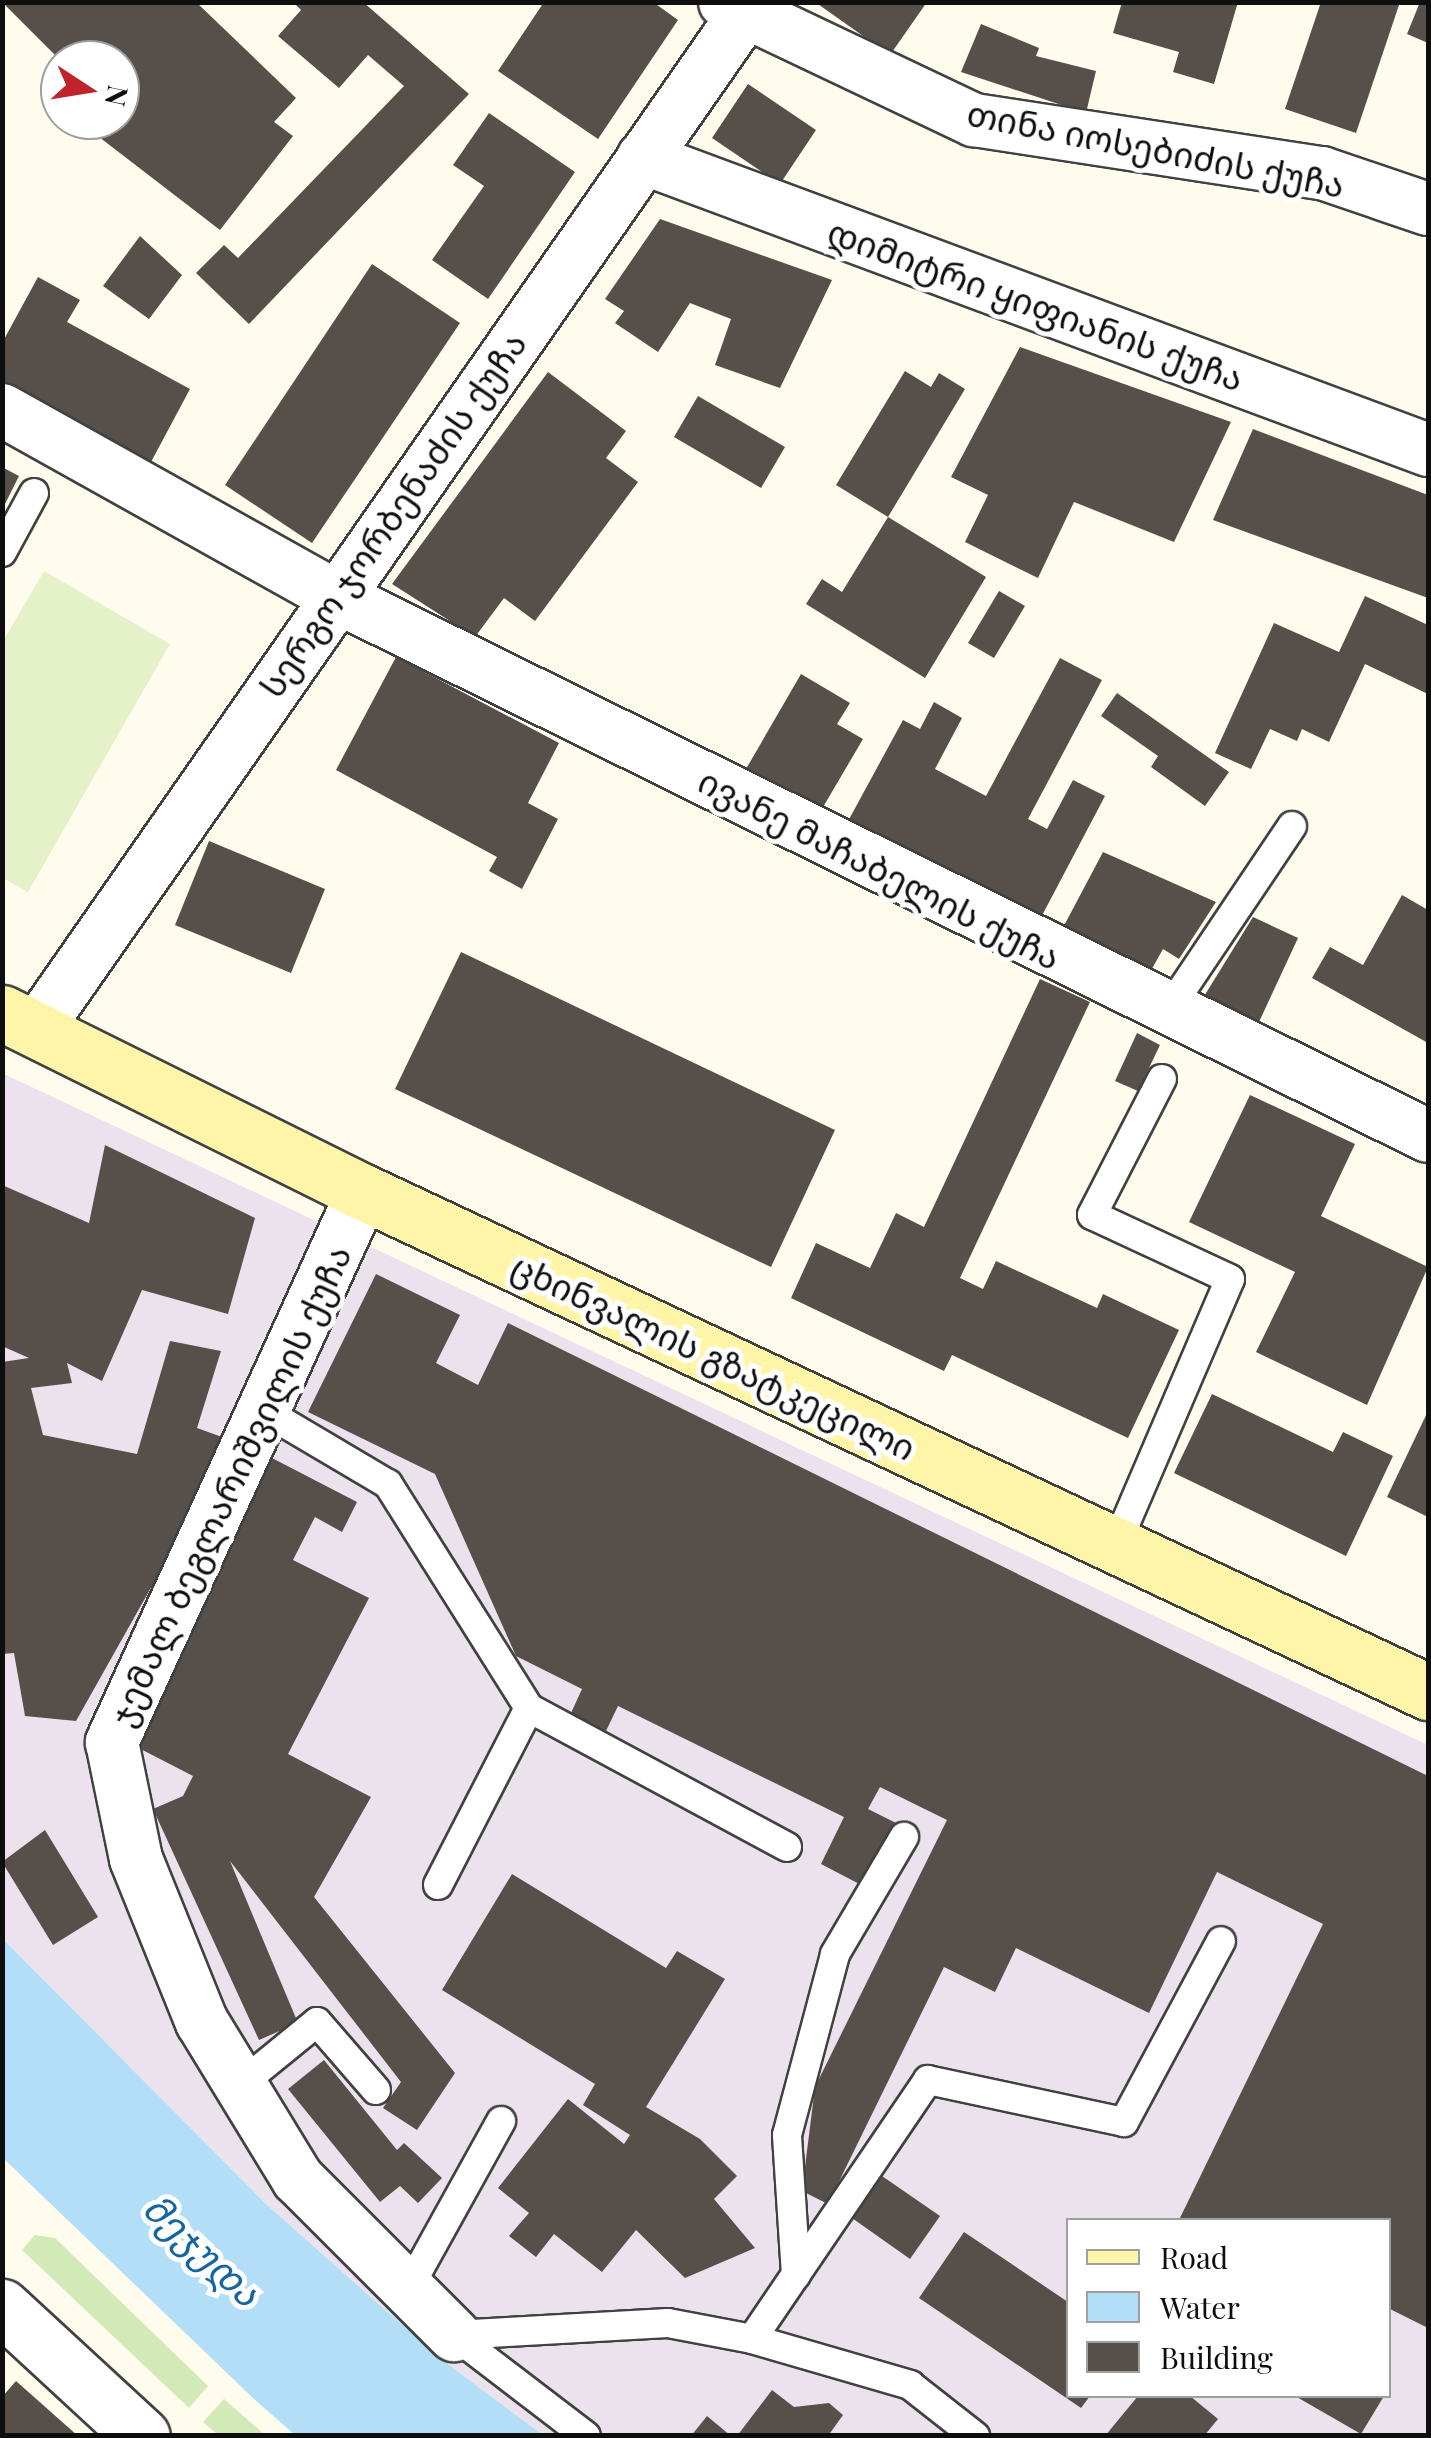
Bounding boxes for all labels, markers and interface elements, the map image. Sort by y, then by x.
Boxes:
north arrow [40,40,140,140]
text: N [98,82,138,110]
street label: თინა იოსებიძის ქუჩა [964,91,1348,205]
street label: დიმიტრი ყიფიანის ქუჩა [822,209,1250,399]
street label: სერგო ჯორბენაძის ქუჩა [250,323,534,705]
street label: ივანე მაჩაბელის ქუჩა [692,758,1068,978]
street label: ჯემალ ბეგლარიშვილის ქუჩა [99,1238,359,1732]
street label: ცხინვალის გზატკეცილი [505,1244,923,1468]
water label: მეჯუდა [135,2183,271,2315]
legend [1066,2218,1391,2398]
text: Road [1160,2237,1228,2277]
text: Water [1160,2287,1240,2327]
text: Building [1160,2337,1273,2377]

